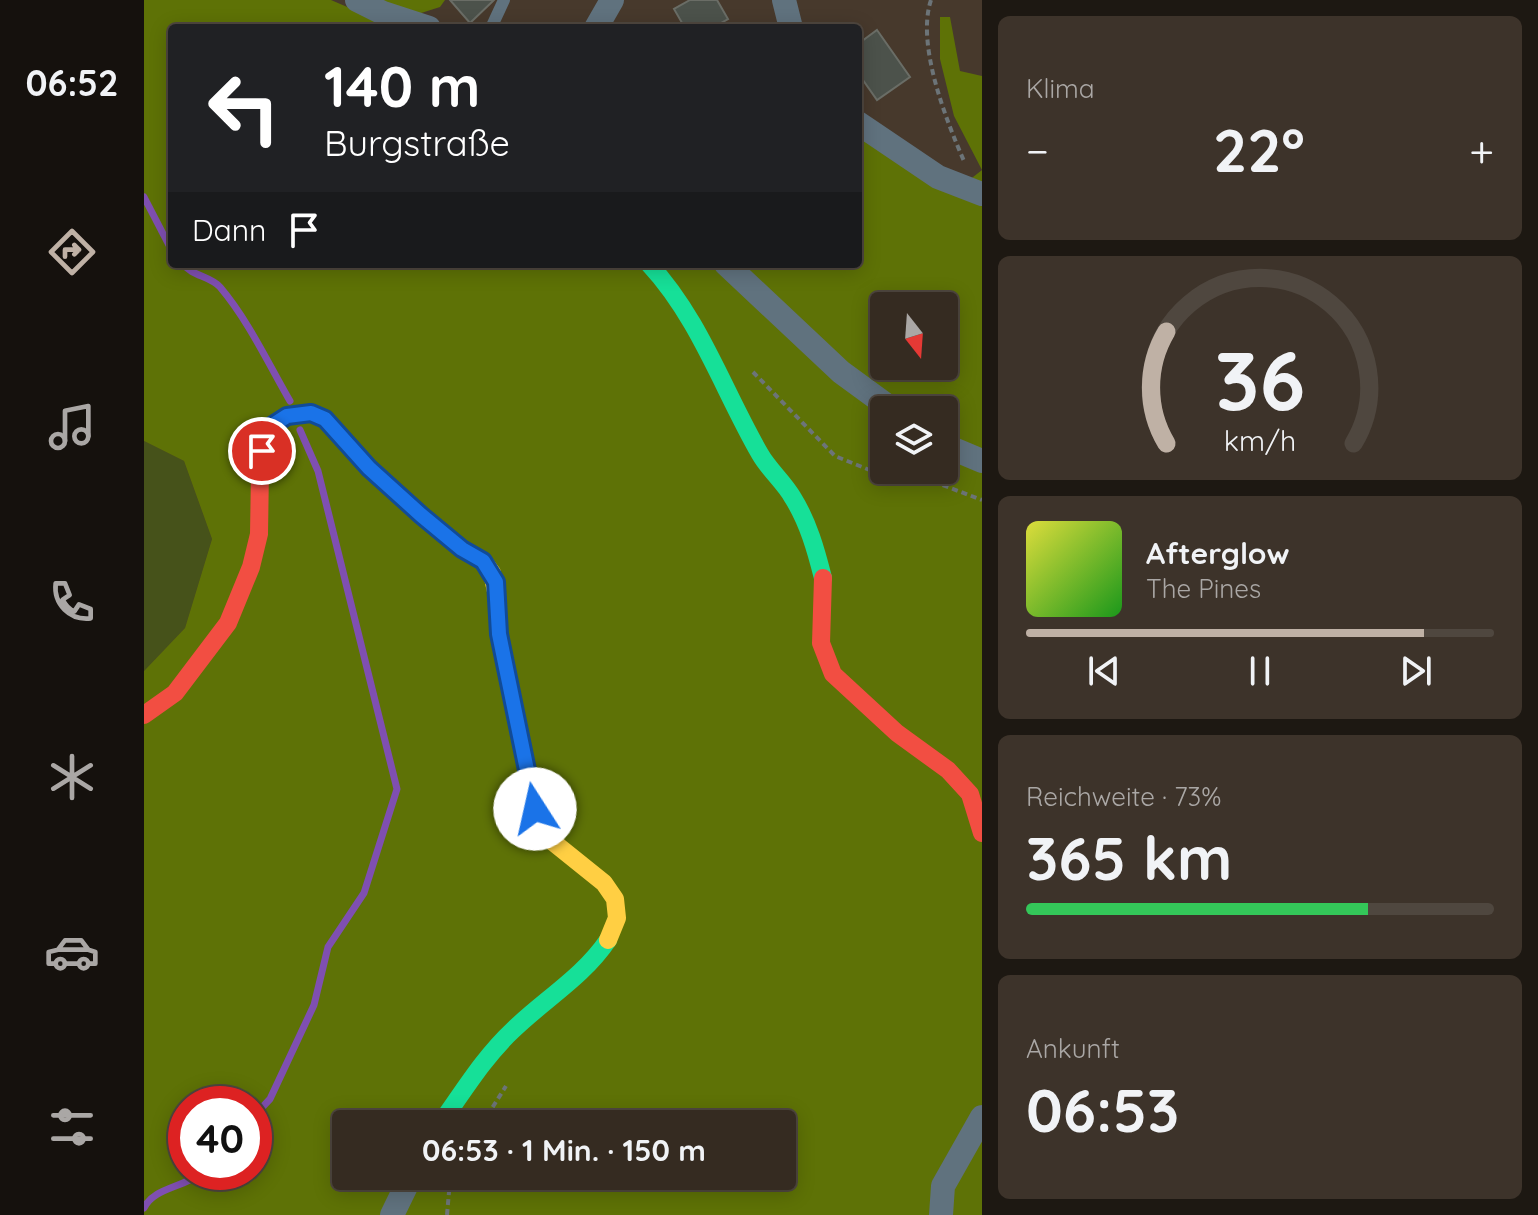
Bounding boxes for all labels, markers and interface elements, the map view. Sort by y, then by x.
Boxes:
text: 140 m [324,51,480,121]
icon: left [192,56,296,160]
text: 06:52 [25,60,119,105]
text: Klima [1026,72,1095,105]
text: 22° [1213,112,1305,187]
text: Burgstraße [324,120,510,165]
text: − [1026,123,1049,178]
text: + [1469,123,1494,178]
icon: arrive [282,208,326,252]
text: Dann [192,211,266,249]
icon: directions [44,224,100,280]
north arrow [870,292,958,380]
map controls [870,292,958,484]
text: 36 [1215,326,1305,430]
button: layers [870,396,958,484]
icon: music [44,399,100,455]
pin [228,417,296,485]
text: km/h [1224,422,1296,458]
icon: arrive [240,429,284,473]
text: Afterglow [1146,534,1289,572]
text: The Pines [1146,572,1261,605]
icon: phone [44,574,100,630]
icon: previous [1082,649,1126,693]
icon: pause [1238,649,1282,693]
icon: next [1394,649,1438,693]
icon: climate [44,749,100,805]
position arrow [493,767,577,851]
text: Reichweite · 73% [1026,780,1221,813]
text: 365 km [1026,820,1232,895]
icon: car [44,924,100,980]
text: Ankunft [1026,1032,1120,1065]
text: 06:53 [1026,1072,1179,1147]
speed limit sign: 40 [168,1086,272,1190]
icon: filters [44,1099,100,1155]
text: 06:53 · 1 Min. · 150 m [422,1131,706,1169]

